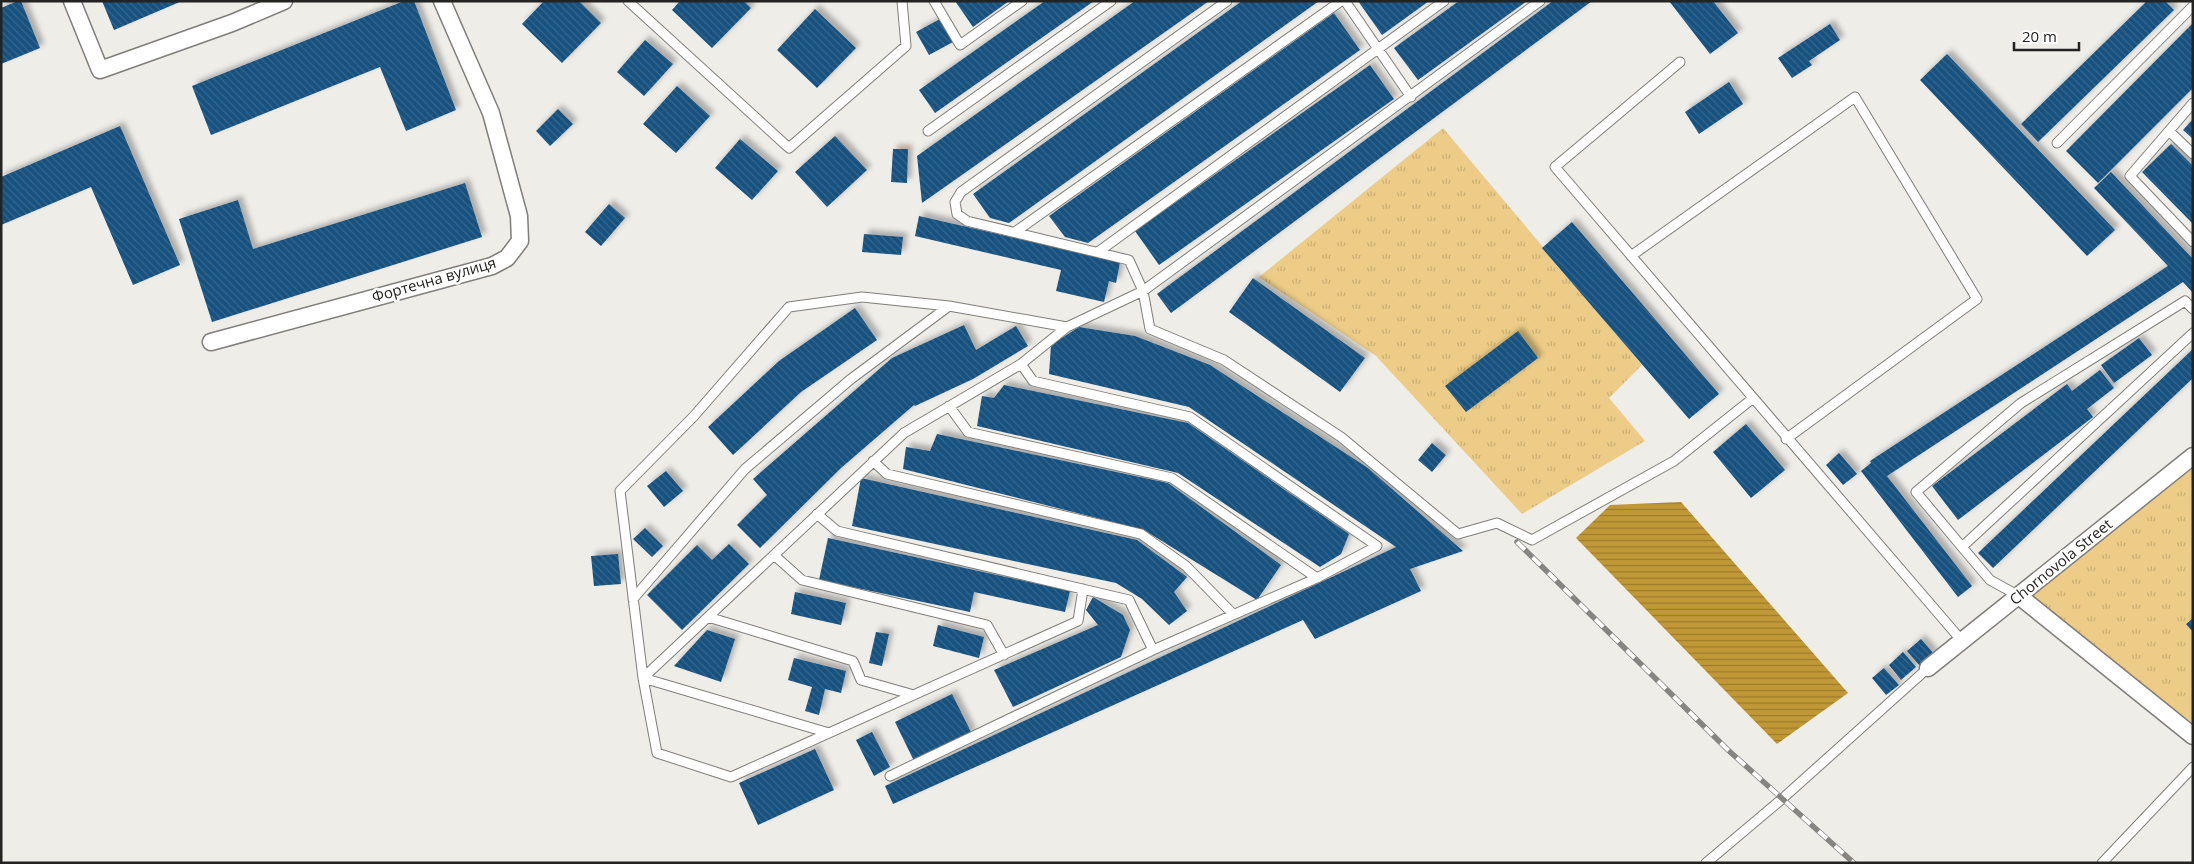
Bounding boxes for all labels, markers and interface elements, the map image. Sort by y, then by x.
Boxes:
scale bar [2014,20,2079,52]
text: 20 m [2022,26,2057,46]
street label: Фортечна вулиця [369,252,498,306]
street label: Chornovola Street [2005,514,2116,609]

